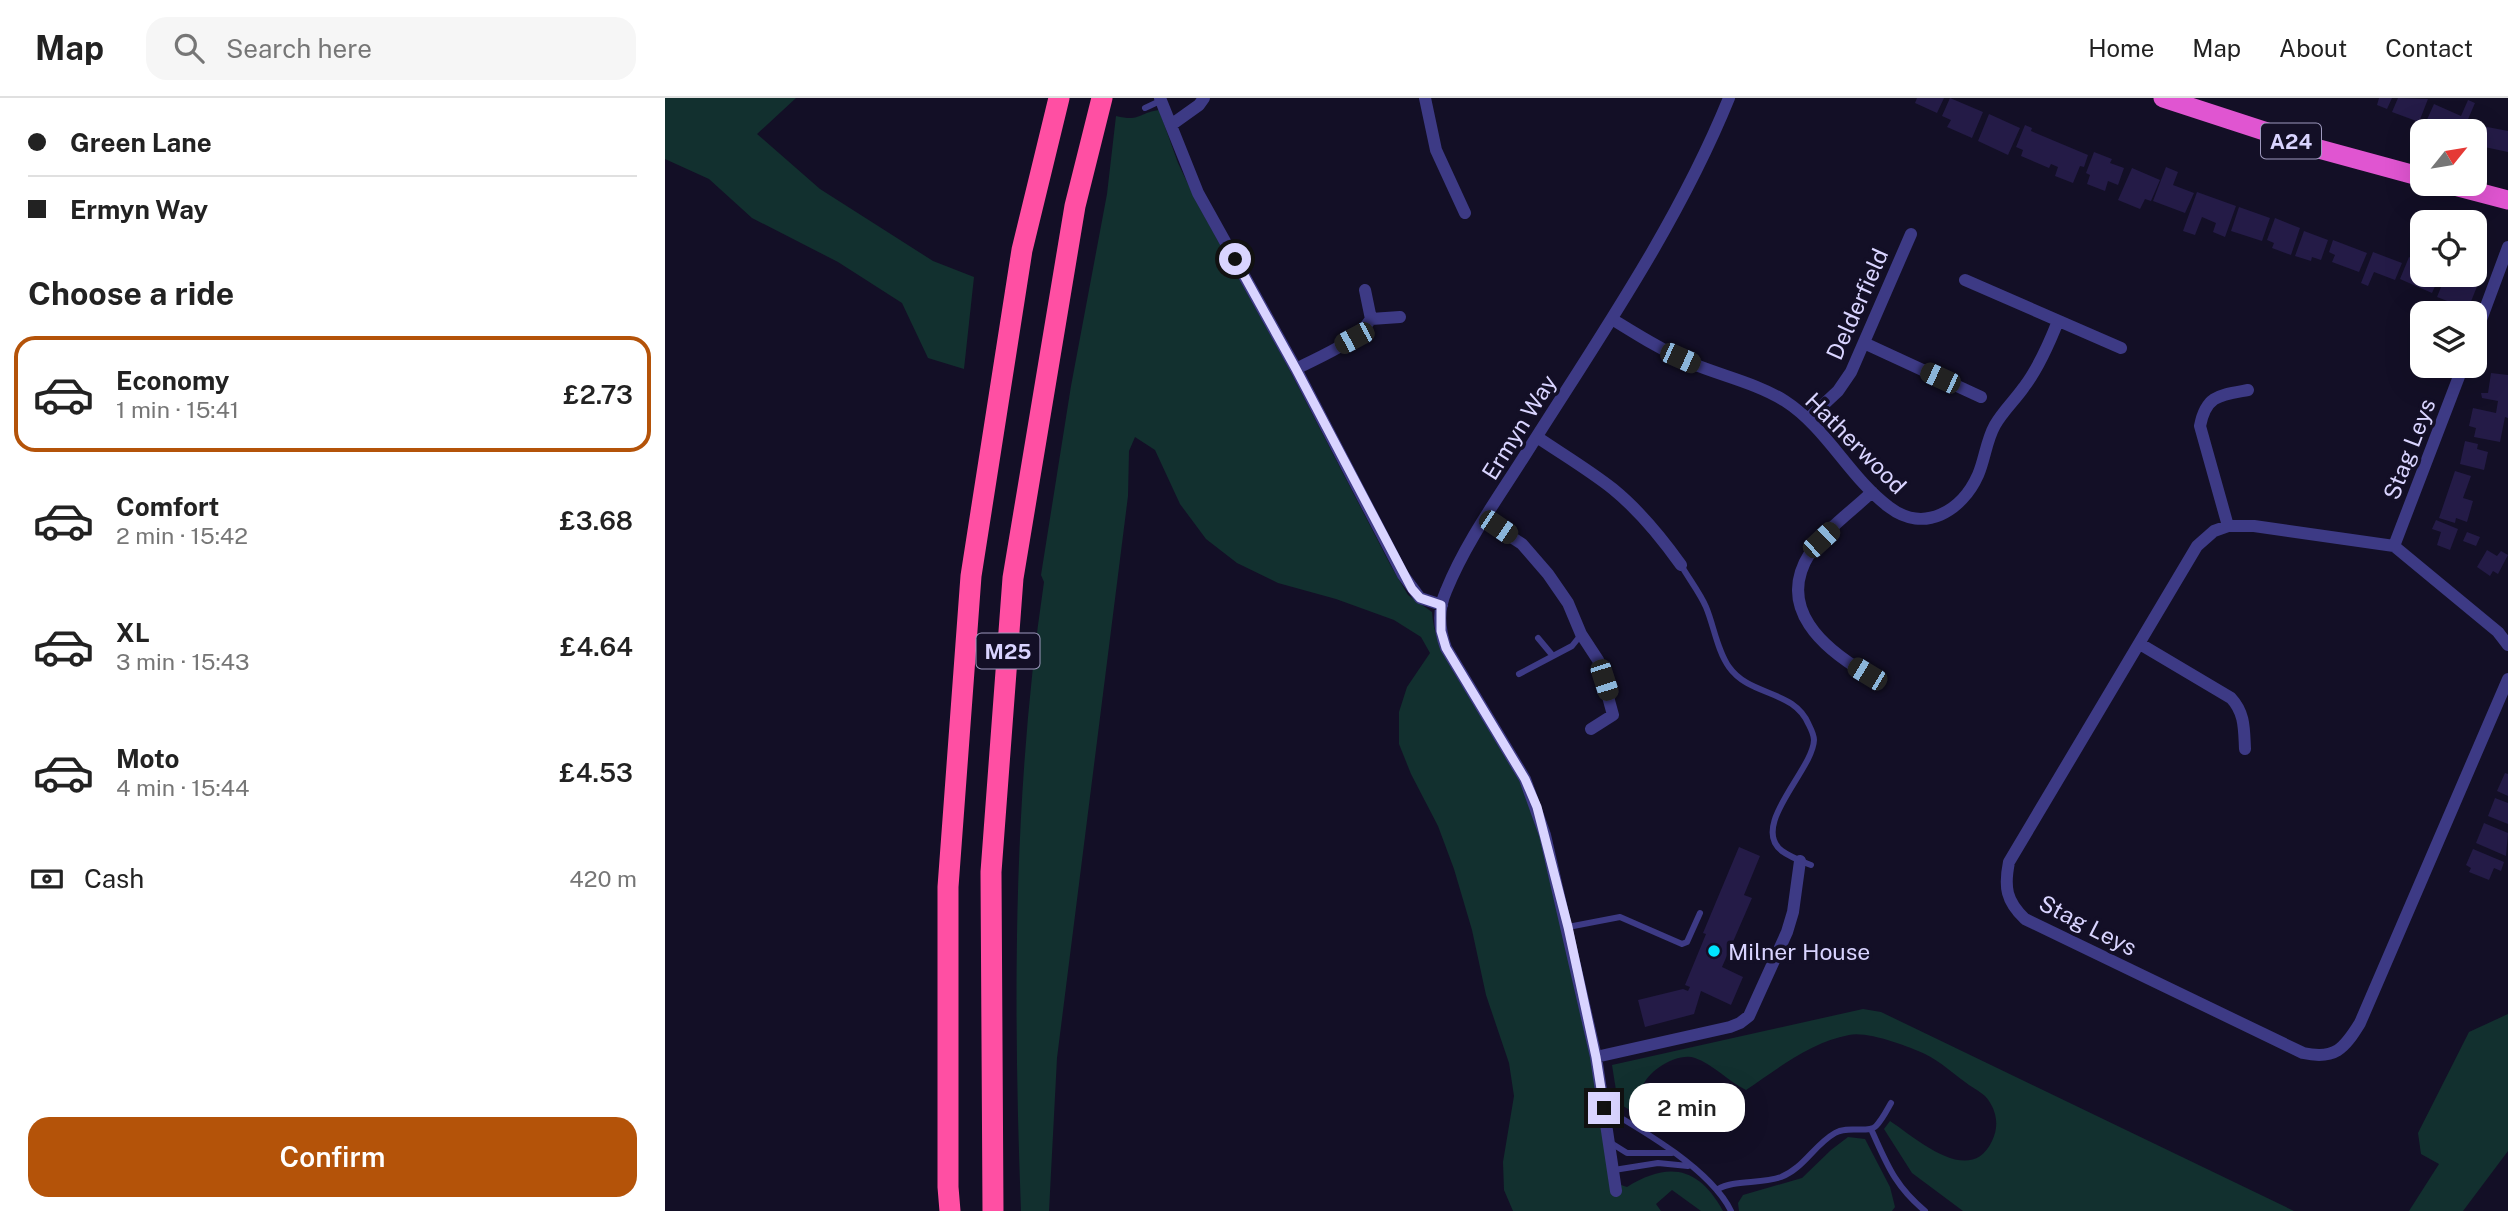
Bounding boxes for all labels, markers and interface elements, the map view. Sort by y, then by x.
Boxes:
search box [146,17,636,80]
text: Map [35,29,104,67]
icon: search [170,29,208,67]
text: Search here [226,33,372,64]
text: Home [2088,34,2154,62]
text: Map [2192,34,2241,62]
text: About [2279,34,2347,62]
text: Contact [2385,34,2473,62]
north arrow [2410,119,2487,196]
map controls [2410,119,2487,378]
road number: A24 [2261,124,2321,158]
text: Green Lane [70,127,212,158]
text: Ermyn Way [70,194,208,225]
button: locate [2410,210,2487,287]
route start [1219,243,1251,275]
street label: Delderfield [1821,244,1893,364]
text: Choose a ride [28,275,234,312]
button: layers [2410,301,2487,378]
car [1331,319,1378,357]
car [1657,340,1704,376]
car [1917,360,1964,396]
icon: car [32,363,95,426]
text: Economy [116,365,229,396]
street label: Ermyn Way [1476,370,1562,484]
text: £2.73 [563,379,633,410]
street label: Hatherwood [1800,387,1912,499]
street label: Stag Leys [2377,395,2441,503]
text: 1 min · 15:41 [116,396,239,423]
icon: car [32,489,95,552]
text: Comfort [116,491,219,522]
text: £3.68 [559,505,633,536]
car [1475,507,1522,547]
car [1799,518,1844,562]
text: 2 min · 15:42 [116,522,248,549]
icon: car [32,615,95,678]
text: XL [116,617,150,648]
text: £4.64 [560,631,633,662]
road number: M25 [977,634,1039,668]
text: 3 min · 15:43 [116,648,249,675]
car [1844,654,1891,694]
car [1588,657,1621,703]
icon: car [32,741,95,804]
text: Moto [116,743,179,774]
text: £4.53 [559,757,633,788]
text: 4 min · 15:44 [116,774,249,801]
icon: cash [28,860,66,898]
text: Cash [84,863,144,894]
text: 420 m [569,865,637,892]
street label: Stag Leys [2035,889,2141,961]
place label: Milner House [1728,938,1870,965]
marker: Milner House [1706,943,1722,959]
callout: 2 min [1629,1084,1744,1132]
route end [1588,1092,1620,1124]
text: 2 min [1657,1094,1717,1121]
button: Confirm [28,1117,637,1197]

